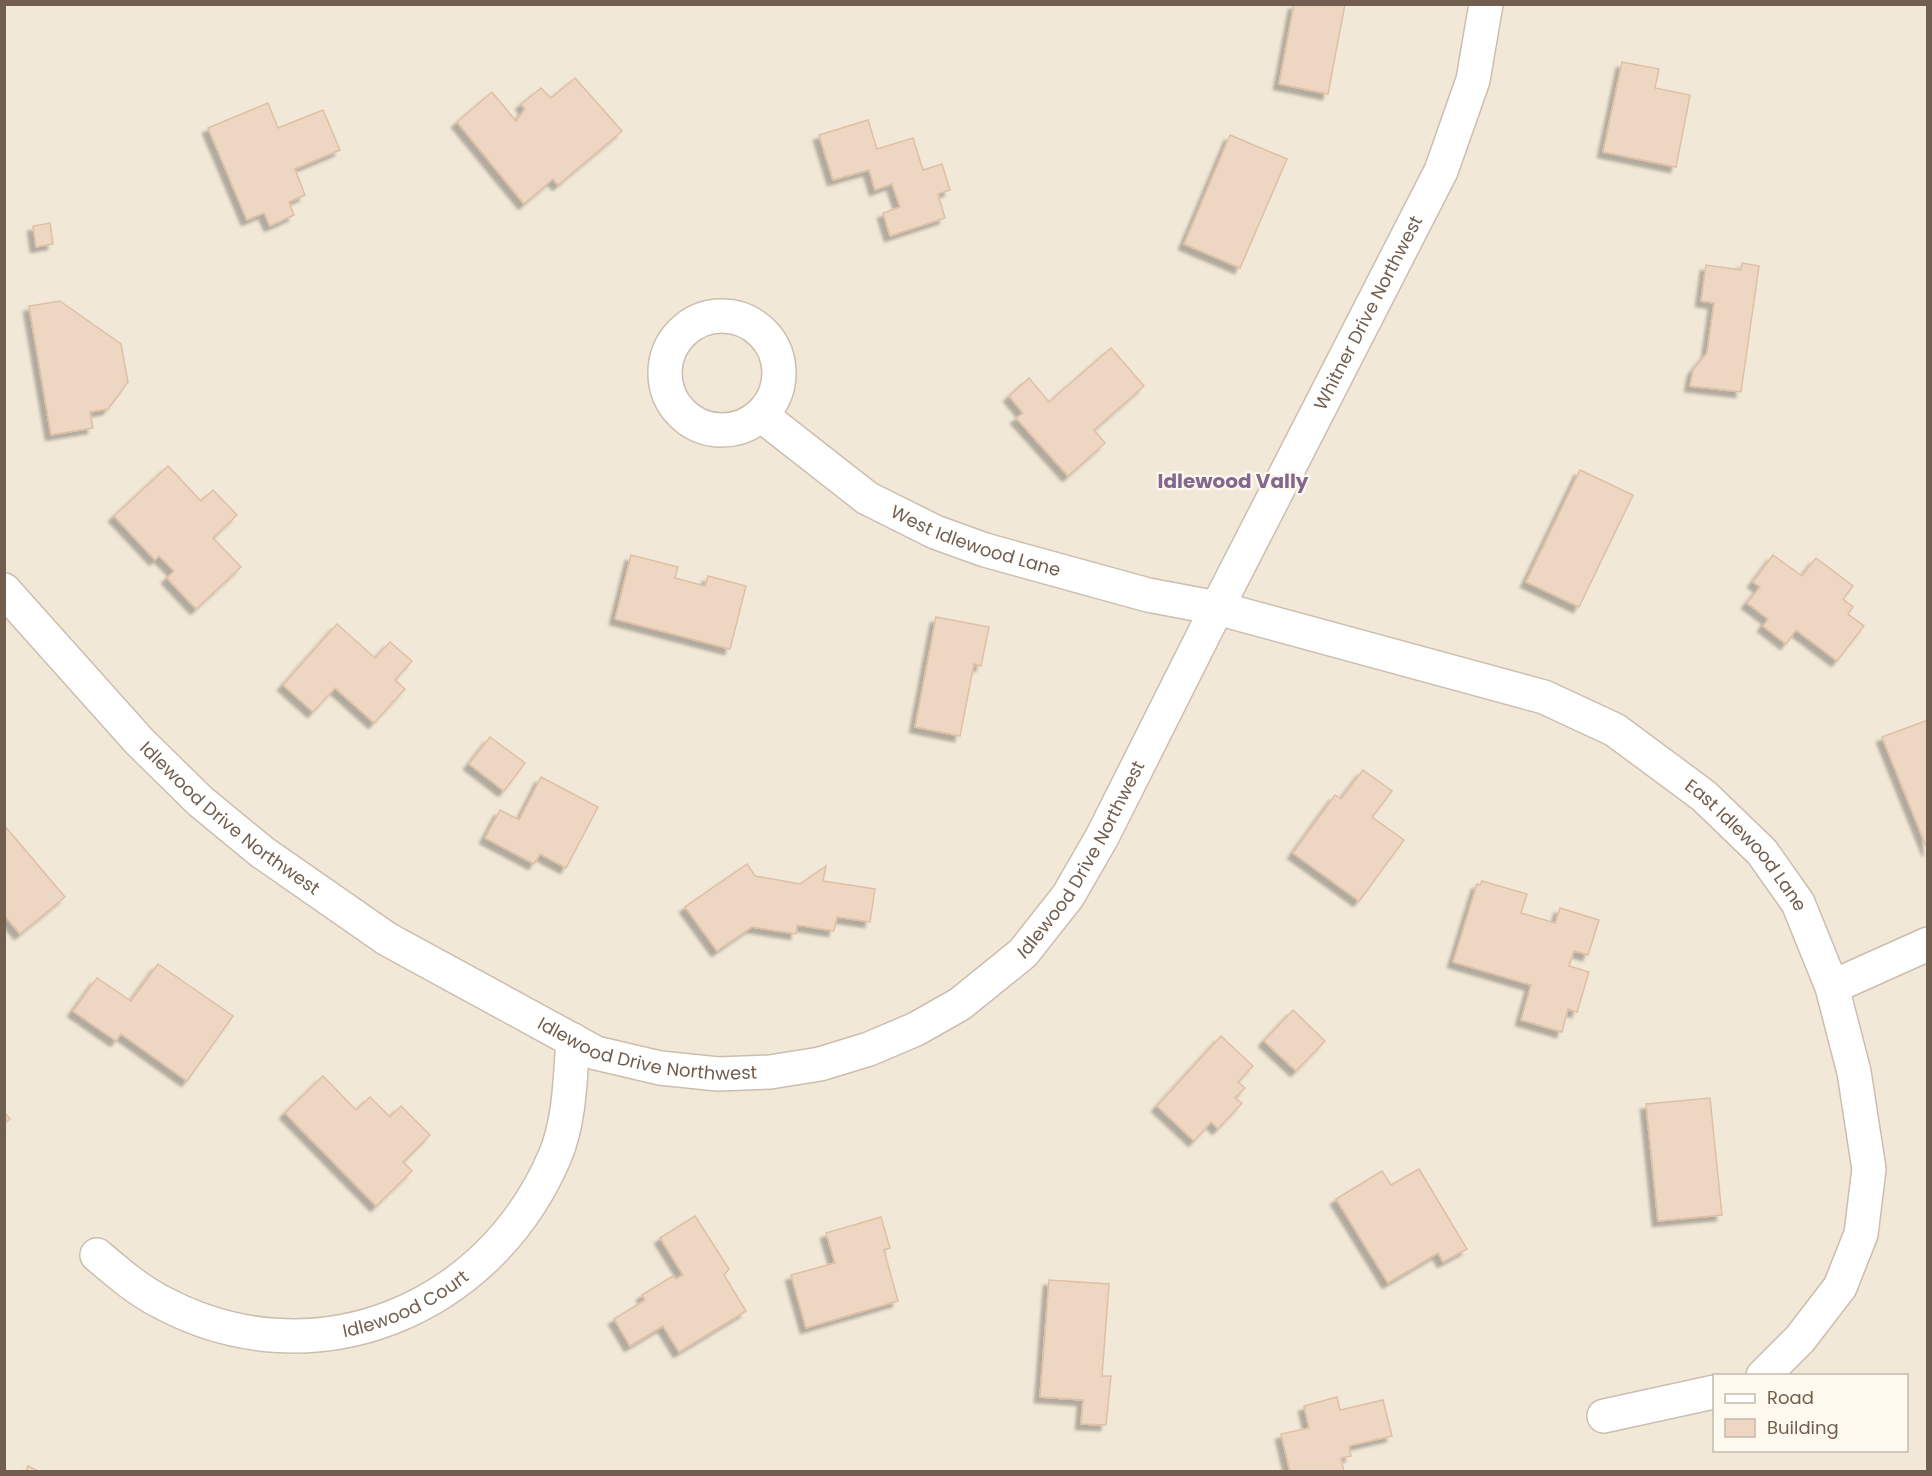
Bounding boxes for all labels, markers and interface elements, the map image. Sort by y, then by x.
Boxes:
street label: Whitner Drive Northwest [1308,211,1428,414]
district label: Idlewood Vally [1158,467,1309,495]
street label: West Idlewood Lane [886,499,1063,582]
street label: Idlewood Drive Northwest [134,736,325,900]
street label: Idlewood Drive Northwest [1012,756,1150,964]
street label: East Idlewood Lane [1680,773,1813,915]
street label: Idlewood Drive Northwest [533,1011,758,1086]
street label: Idlewood Court [340,1264,474,1343]
legend [1713,1374,1908,1452]
text: Road [1767,1385,1814,1410]
text: Building [1767,1415,1839,1440]

